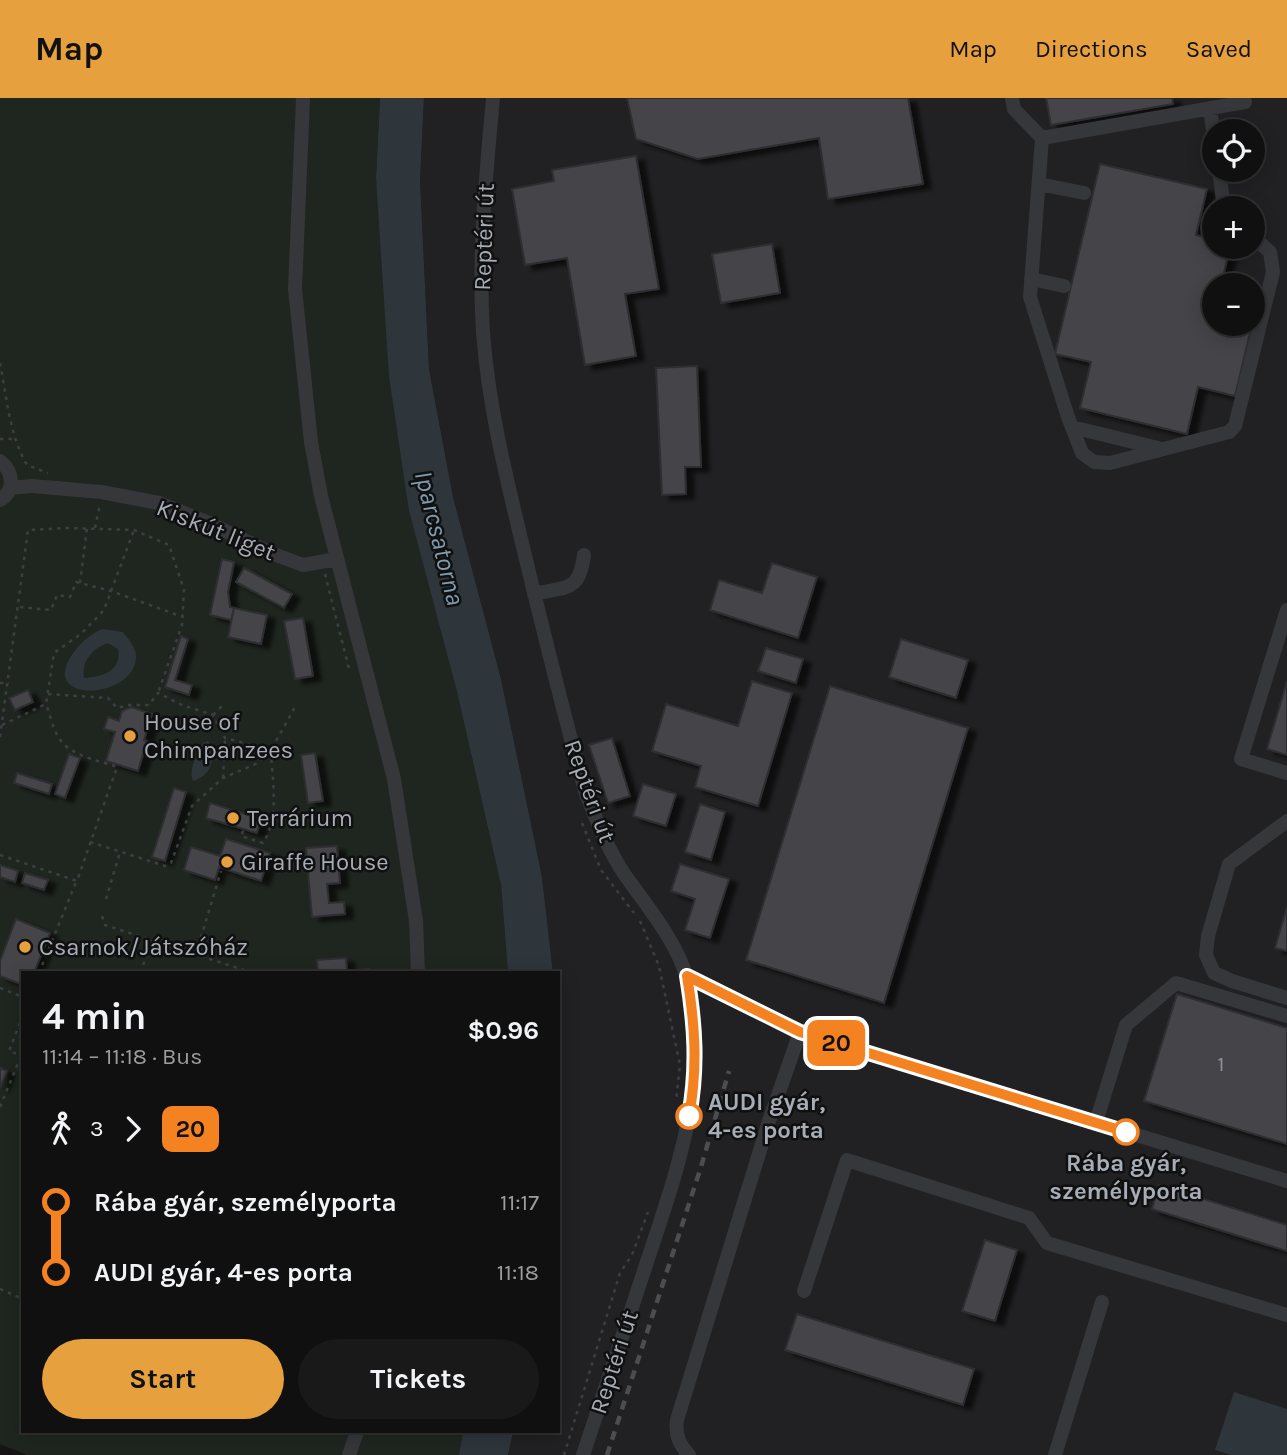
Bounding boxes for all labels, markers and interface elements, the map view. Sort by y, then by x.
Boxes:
text: Map [35,30,103,68]
text: Map [949,35,997,63]
text: Directions [1035,35,1148,63]
text: Saved [1186,35,1252,63]
map controls [1202,119,1265,336]
button: locate [1202,119,1265,182]
street label: Reptéri út [468,183,500,291]
button: + [1202,196,1265,259]
button: − [1202,273,1265,336]
water label: Iparcsatorna [408,468,471,609]
street label: Kiskút liget [152,493,280,567]
place label: House of Chimpanzees [144,708,293,764]
marker: House of Chimpanzees [122,728,138,744]
street label: Reptéri út [558,736,622,846]
place label: Terrárium [247,804,353,832]
marker: Terrárium [225,810,241,826]
place label: Giraffe House [241,848,389,876]
marker: Giraffe House [219,854,235,870]
place label: Csarnok/Játszóház [39,933,248,961]
marker: Csarnok/Játszóház [17,939,33,955]
text: 4 min [42,994,146,1039]
text: $0.96 [467,1015,539,1046]
line badge: 20 [804,1020,868,1066]
text: 20 [821,1029,851,1057]
text: 11:14 – 11:18 · Bus [42,1043,202,1070]
house number: 1 [1218,1052,1224,1076]
place label: AUDI gyár, 4-es porta [708,1088,825,1144]
marker: AUDI gyár, 4-es porta [676,1103,702,1129]
icon: walk [42,1110,80,1148]
icon: forward [114,1110,152,1148]
text: 3 [90,1115,104,1142]
text: 20 [176,1115,205,1143]
marker: Rába gyár, személyporta [1113,1119,1139,1145]
place label: Rába gyár, személyporta [1049,1149,1203,1205]
text: Rába gyár, személyporta [94,1187,397,1218]
text: 11:17 [500,1189,539,1216]
text: AUDI gyár, 4-es porta [94,1257,353,1288]
text: 11:18 [497,1259,539,1286]
street label: Reptéri út [584,1307,644,1417]
button: Start [42,1339,284,1419]
button: Tickets [298,1339,539,1419]

